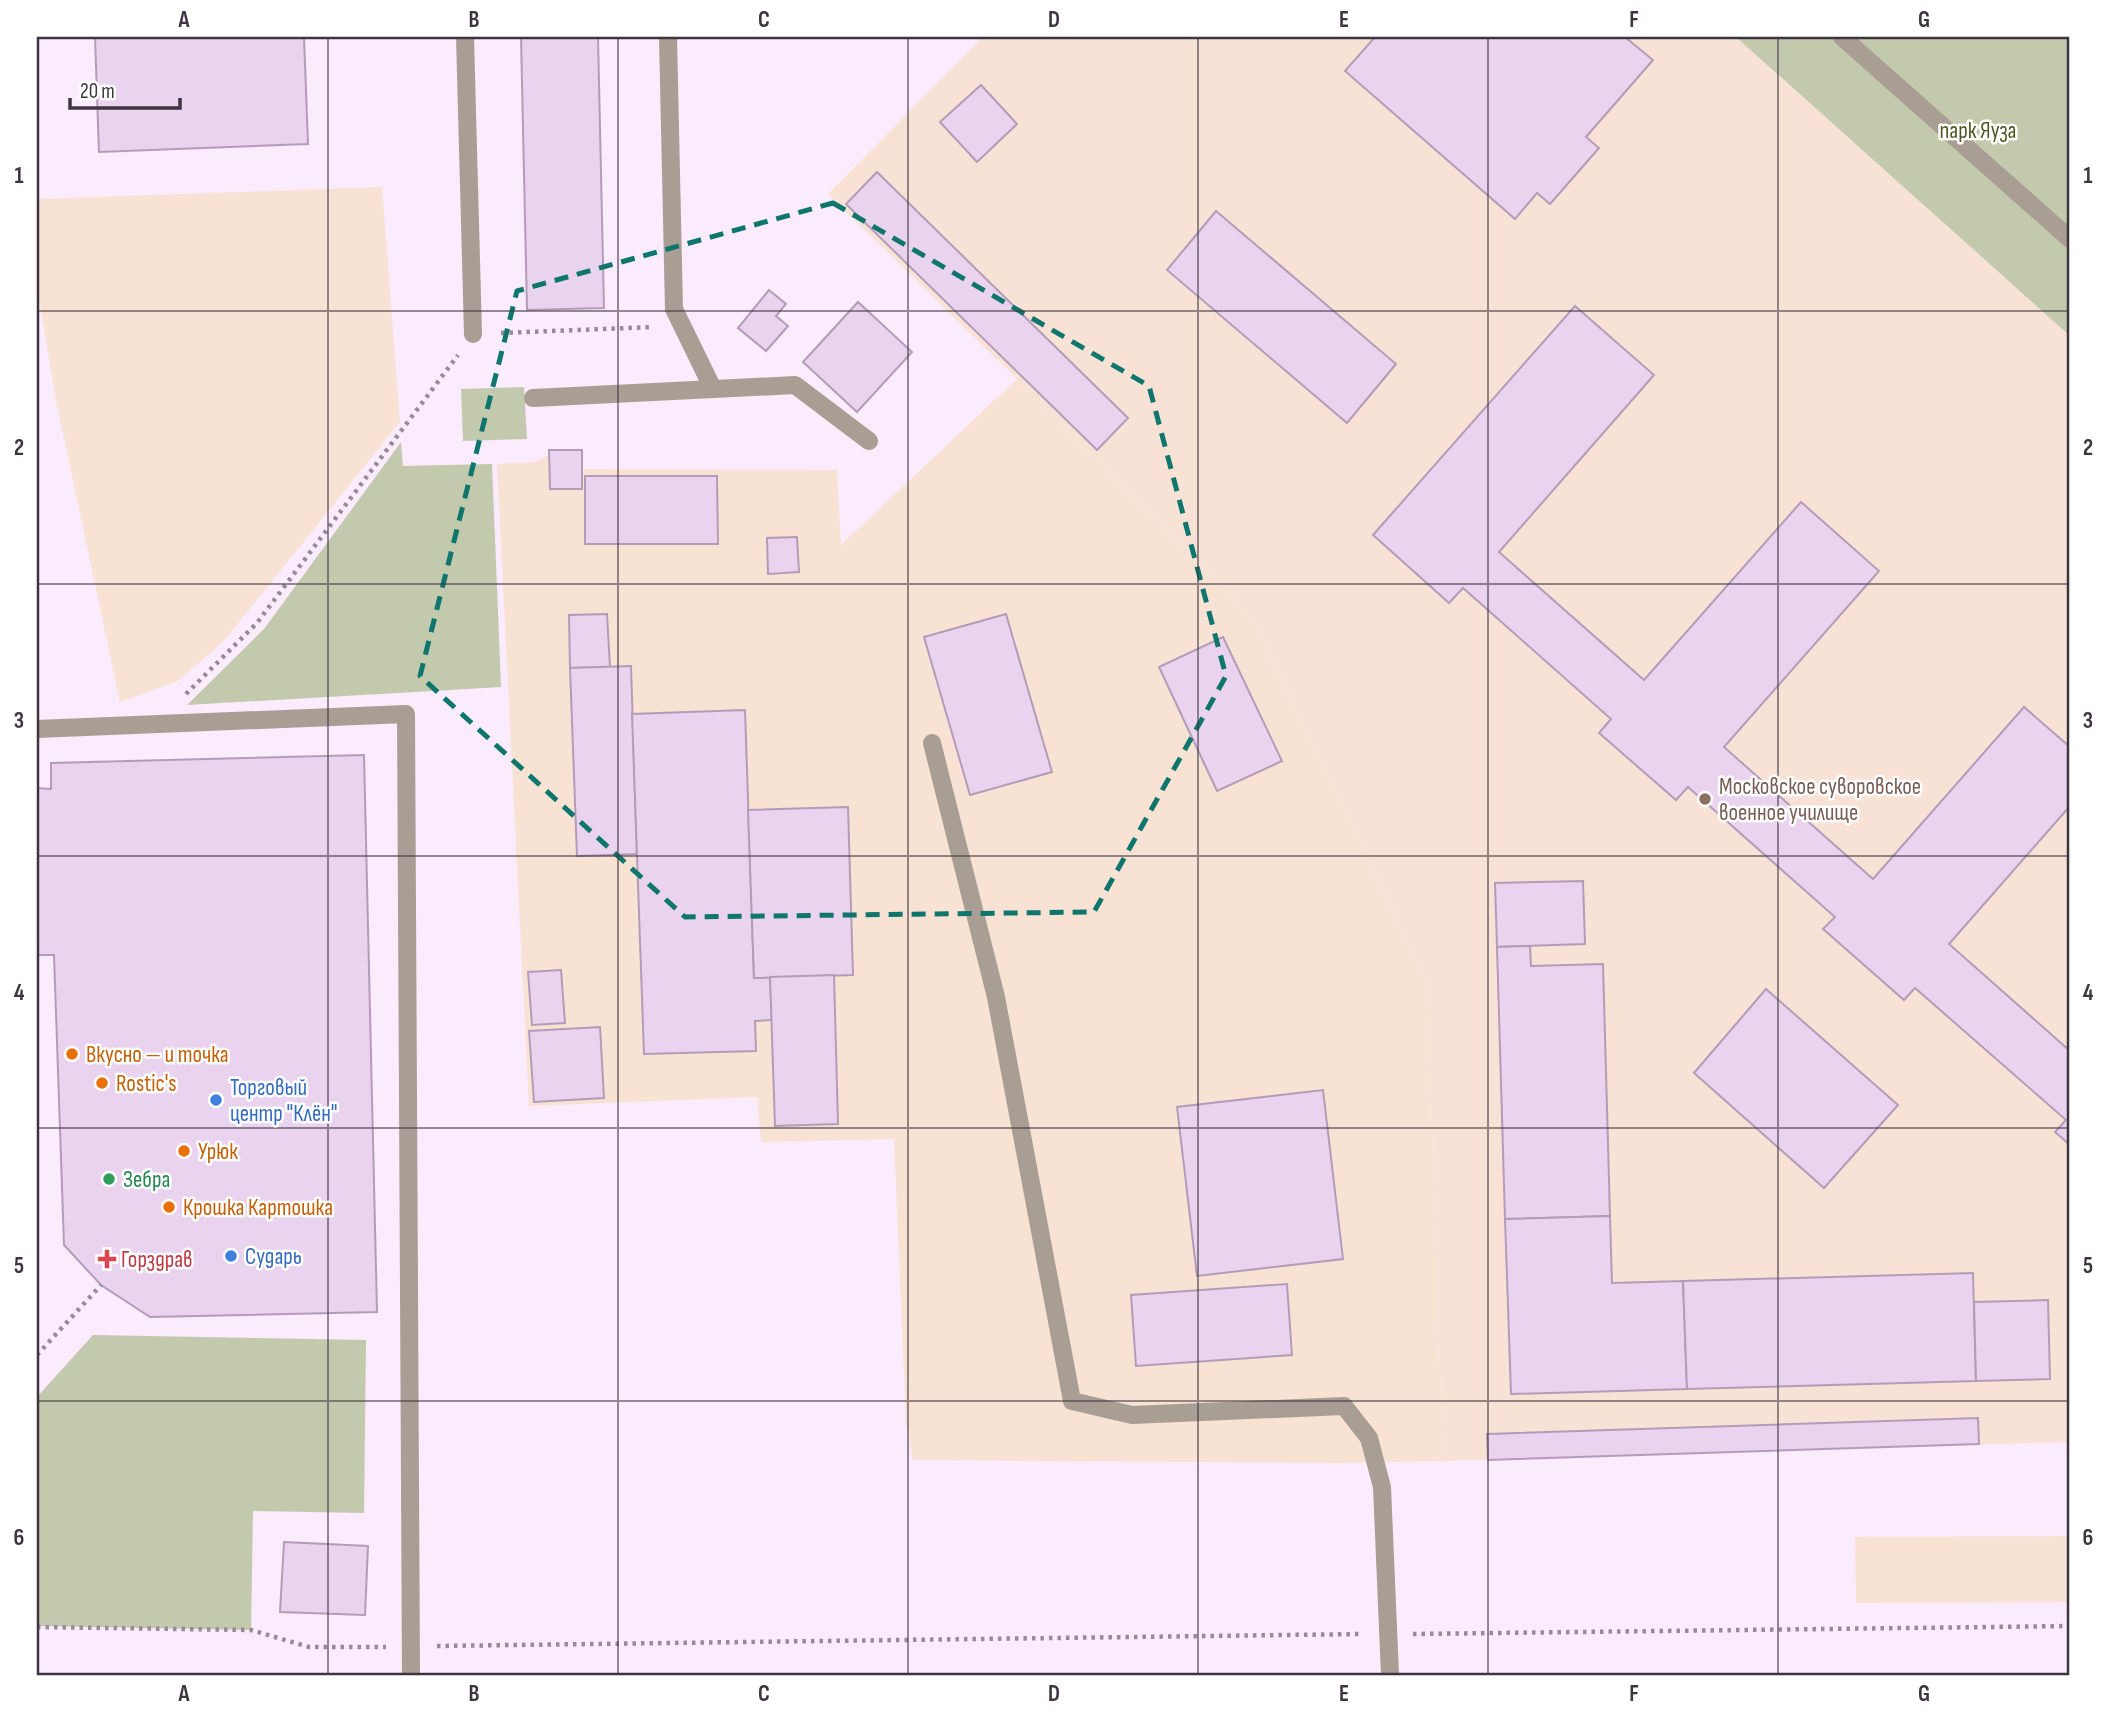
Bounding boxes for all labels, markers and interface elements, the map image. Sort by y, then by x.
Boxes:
text: A [178,6,191,34]
text: B [469,6,480,34]
text: C [758,6,770,34]
text: D [1048,6,1060,34]
text: E [1339,6,1349,34]
text: F [1629,6,1639,34]
text: G [1918,6,1930,34]
scale bar [70,66,180,110]
text: 20 m [80,79,115,104]
park label: парк Яуза [1940,117,2016,145]
text: 1 [14,162,24,190]
text: 1 [2083,162,2093,190]
text: 2 [14,434,24,462]
text: 2 [2083,434,2093,462]
text: 3 [14,707,24,735]
text: 3 [2083,707,2093,735]
place label: Московское суворовское военное училище [1719,773,1921,827]
marker: Московское суворовское военное училище [1697,791,1713,807]
text: 4 [14,979,25,1007]
text: 4 [2083,979,2094,1007]
place label: Вкусно — и точка [86,1041,229,1069]
marker: Вкусно — и точка [64,1046,80,1062]
place label: Rostic's [116,1070,177,1098]
place label: Торговый центр "Клён" [230,1074,338,1128]
marker: Rostic's [94,1075,110,1091]
marker: Торговый центр "Клён" [208,1092,224,1108]
place label: Урюк [198,1138,238,1166]
marker: Урюк [176,1143,192,1159]
place label: Зебра [123,1166,170,1194]
marker: Зебра [101,1171,117,1187]
place label: Крошка Картошка [183,1194,333,1222]
marker: Крошка Картошка [161,1199,177,1215]
place label: Сударь [245,1243,302,1271]
place label: Горздрав [121,1246,193,1274]
marker: Сударь [223,1248,239,1264]
marker: Горздрав [99,1251,115,1267]
text: 5 [14,1252,24,1280]
text: 5 [2083,1252,2093,1280]
text: 6 [14,1524,24,1552]
text: 6 [2083,1524,2093,1552]
text: A [178,1680,191,1708]
text: B [469,1680,480,1708]
text: C [758,1680,770,1708]
text: D [1048,1680,1060,1708]
text: E [1339,1680,1349,1708]
text: F [1629,1680,1639,1708]
text: G [1918,1680,1930,1708]

